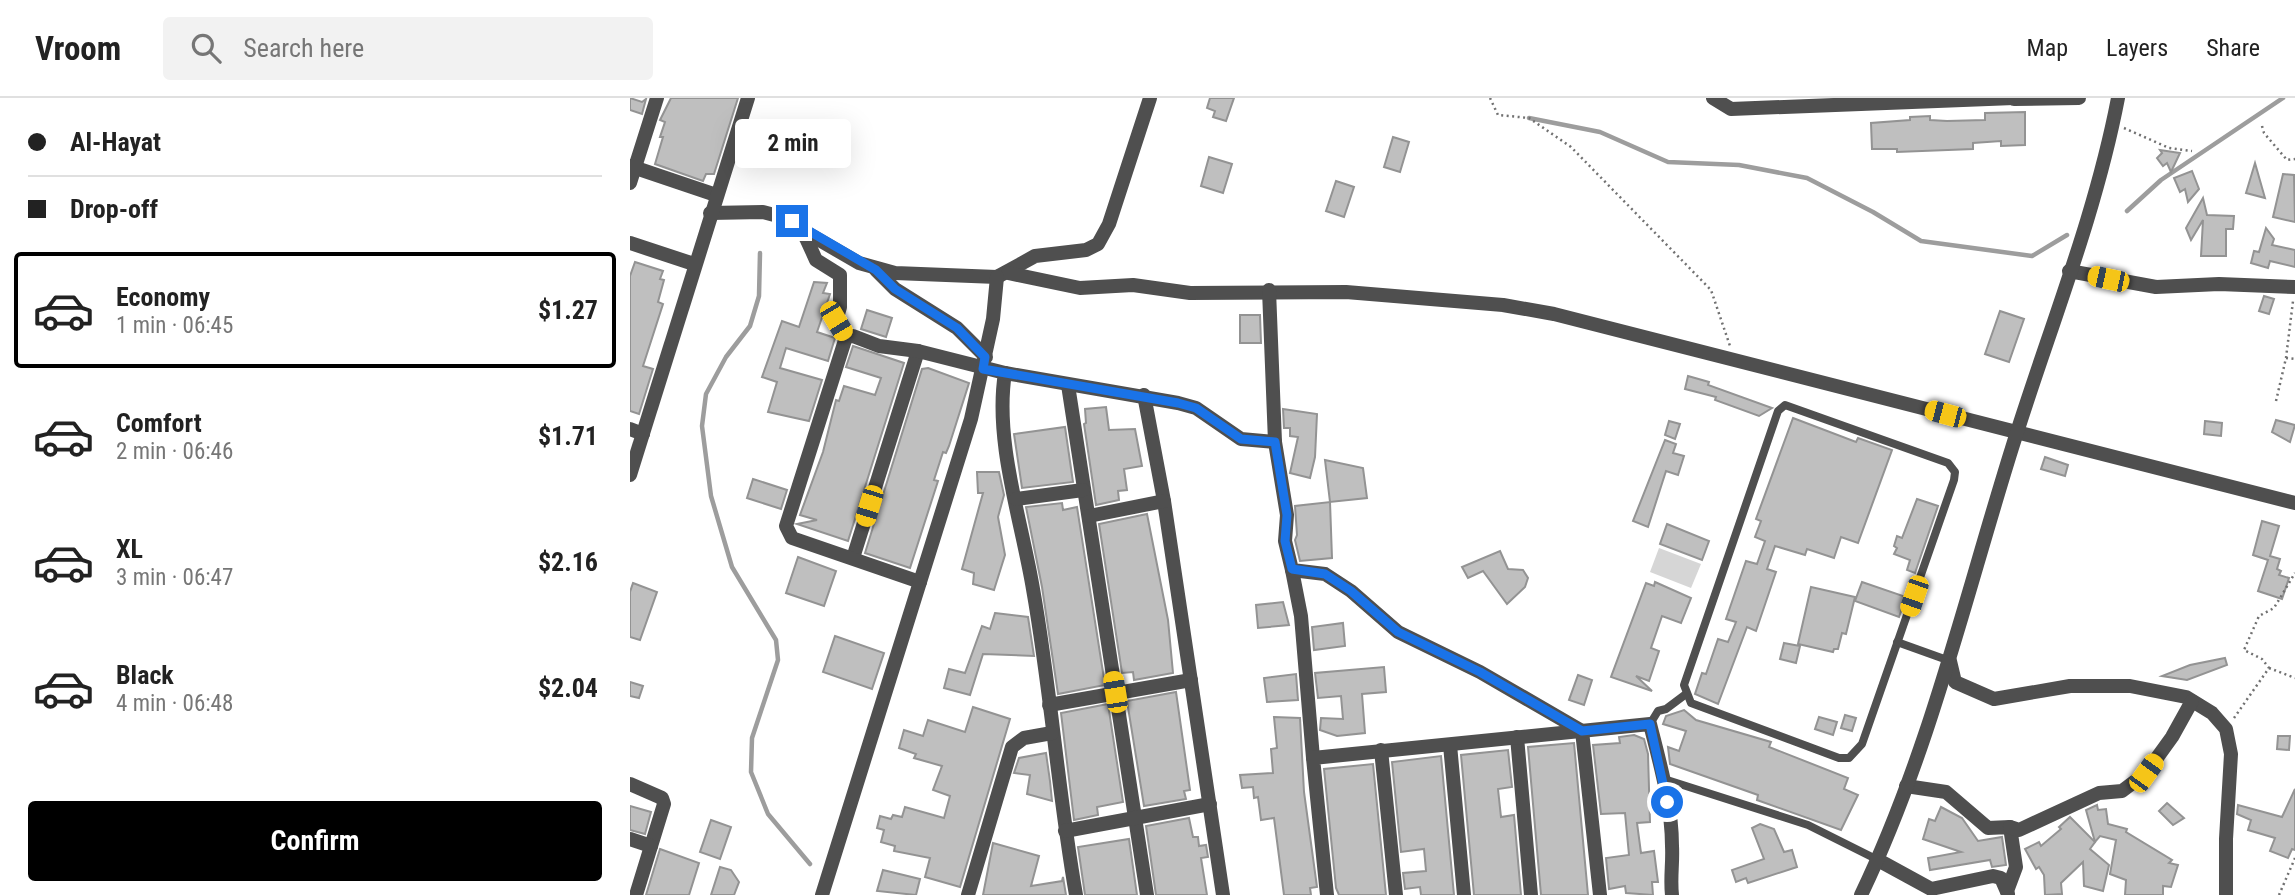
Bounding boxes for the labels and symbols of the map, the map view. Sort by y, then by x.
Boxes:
callout: 2 min [734,120,850,169]
route end [776,205,808,237]
car [2086,264,2131,294]
car [817,298,856,344]
car [1922,398,1969,430]
car [853,483,886,529]
car [1898,573,1931,619]
car [1102,670,1129,714]
car [2126,750,2167,796]
route start [1651,786,1683,818]

